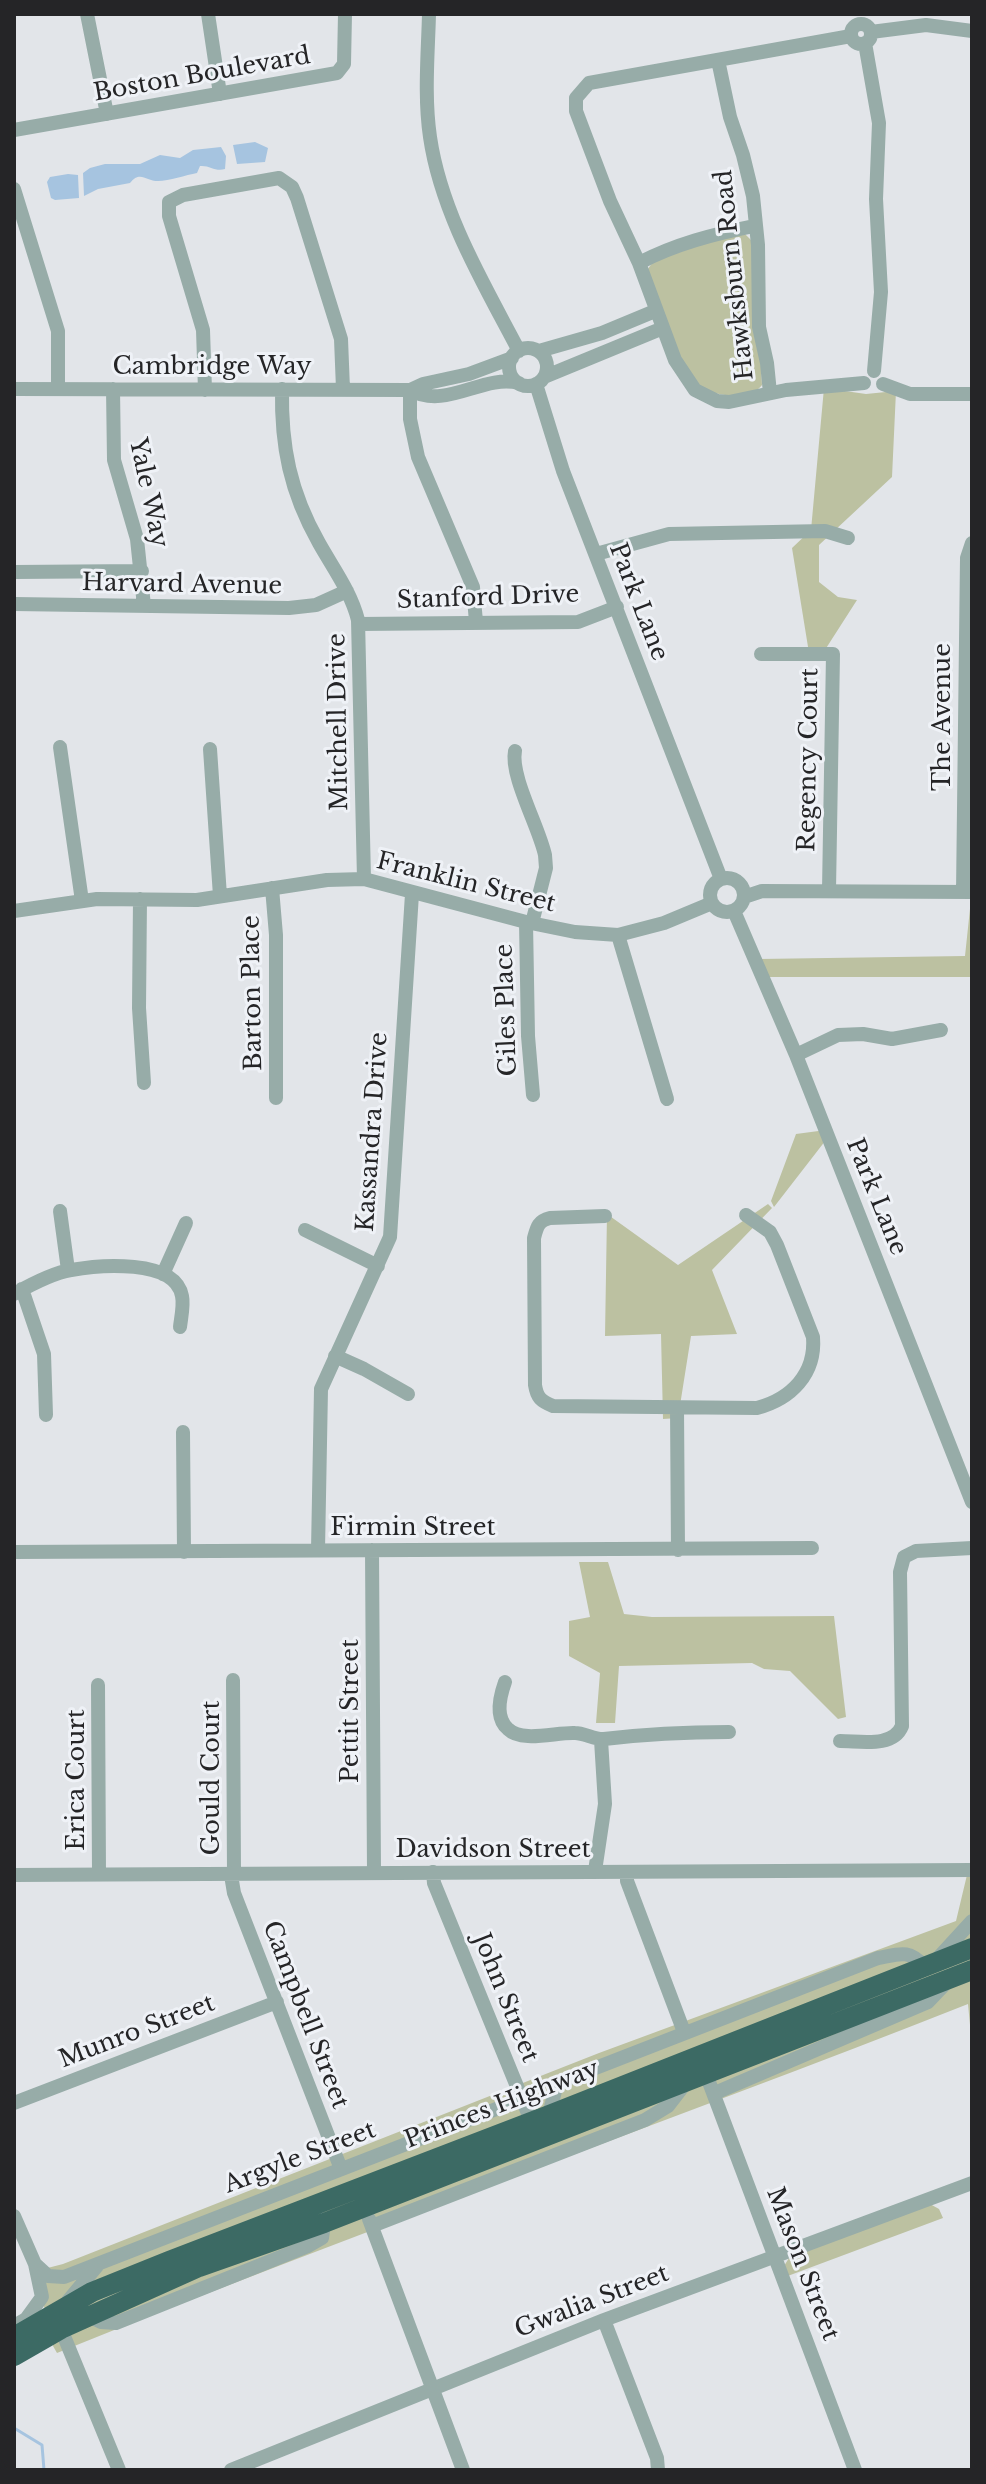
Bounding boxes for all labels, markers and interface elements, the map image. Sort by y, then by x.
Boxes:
street label: Boston Boulevard [91,42,313,108]
street label: Hawksburn Road [710,168,760,382]
street label: Cambridge Way [113,353,311,381]
street label: Yale Way [122,436,174,550]
street label: Park Lane [602,539,674,665]
street label: Harvard Avenue [82,569,282,601]
street label: Stanford Drive [396,580,580,616]
street label: Mitchell Drive [323,633,355,811]
street label: The Avenue [929,643,957,791]
street label: Regency Court [793,668,825,852]
street label: Franklin Street [373,847,559,919]
street label: Barton Place [237,915,269,1071]
street label: Giles Place [490,943,524,1077]
street label: Kassandra Drive [352,1031,394,1233]
street label: Park Lane [839,1134,913,1260]
street label: Firmin Street [330,1514,496,1542]
street label: Pettit Street [337,1639,365,1783]
street label: Gould Court [198,1700,226,1856]
street label: Erica Court [63,1709,91,1851]
street label: Davidson Street [395,1836,591,1864]
street label: Campbell Street [256,1917,354,2113]
street label: John Street [466,1929,544,2067]
street label: Munro Street [55,1989,219,2075]
street label: Princes Highway [401,2055,603,2155]
street label: Argyle Street [220,2116,380,2200]
street label: Mason Street [760,2183,844,2345]
street label: Gwalia Street [511,2259,673,2345]

